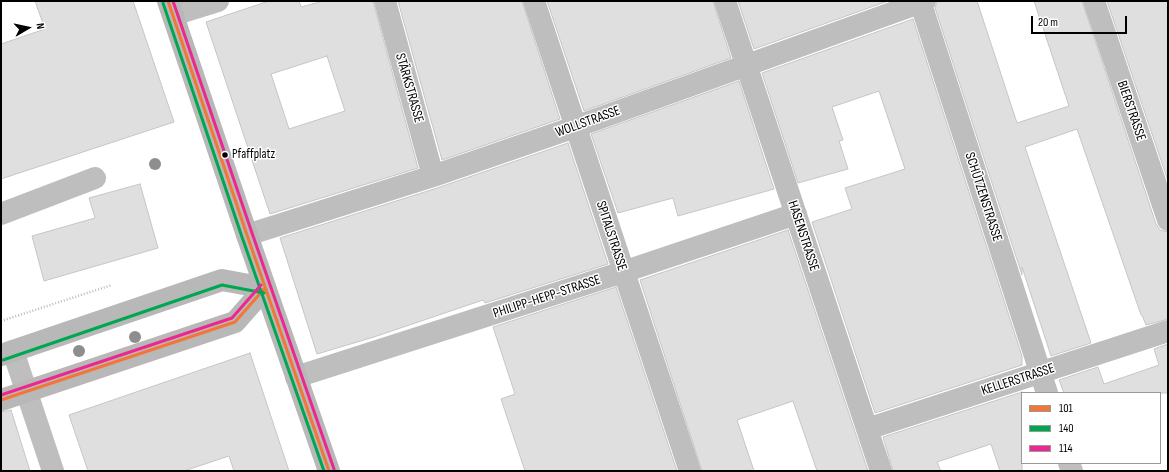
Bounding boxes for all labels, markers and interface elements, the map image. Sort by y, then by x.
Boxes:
north arrow [8,8,48,48]
scale bar [1033,8,1129,34]
text: 20 m [1038,15,1058,30]
text: N [33,22,47,30]
street label: STÄRKSTRASSE [391,51,427,125]
street label: BIERSTRASSE [1113,79,1149,143]
street label: WOLLSTRASSE [553,103,623,141]
place label: Pfaffplatz [232,147,275,163]
marker: Pfaffplatz [220,150,230,160]
street label: SCHÜTZENSTRASSE [961,150,1005,244]
street label: HASENSTRASSE [784,198,822,274]
street label: SPITALSTRASSE [592,199,630,273]
street label: PHILIPP-HEPP-STRASSE [491,272,603,322]
street label: KELLERSTRASSE [979,360,1057,400]
legend [1021,392,1161,464]
text: 101 [1059,401,1073,416]
text: 140 [1059,421,1074,436]
text: 114 [1059,441,1072,456]

